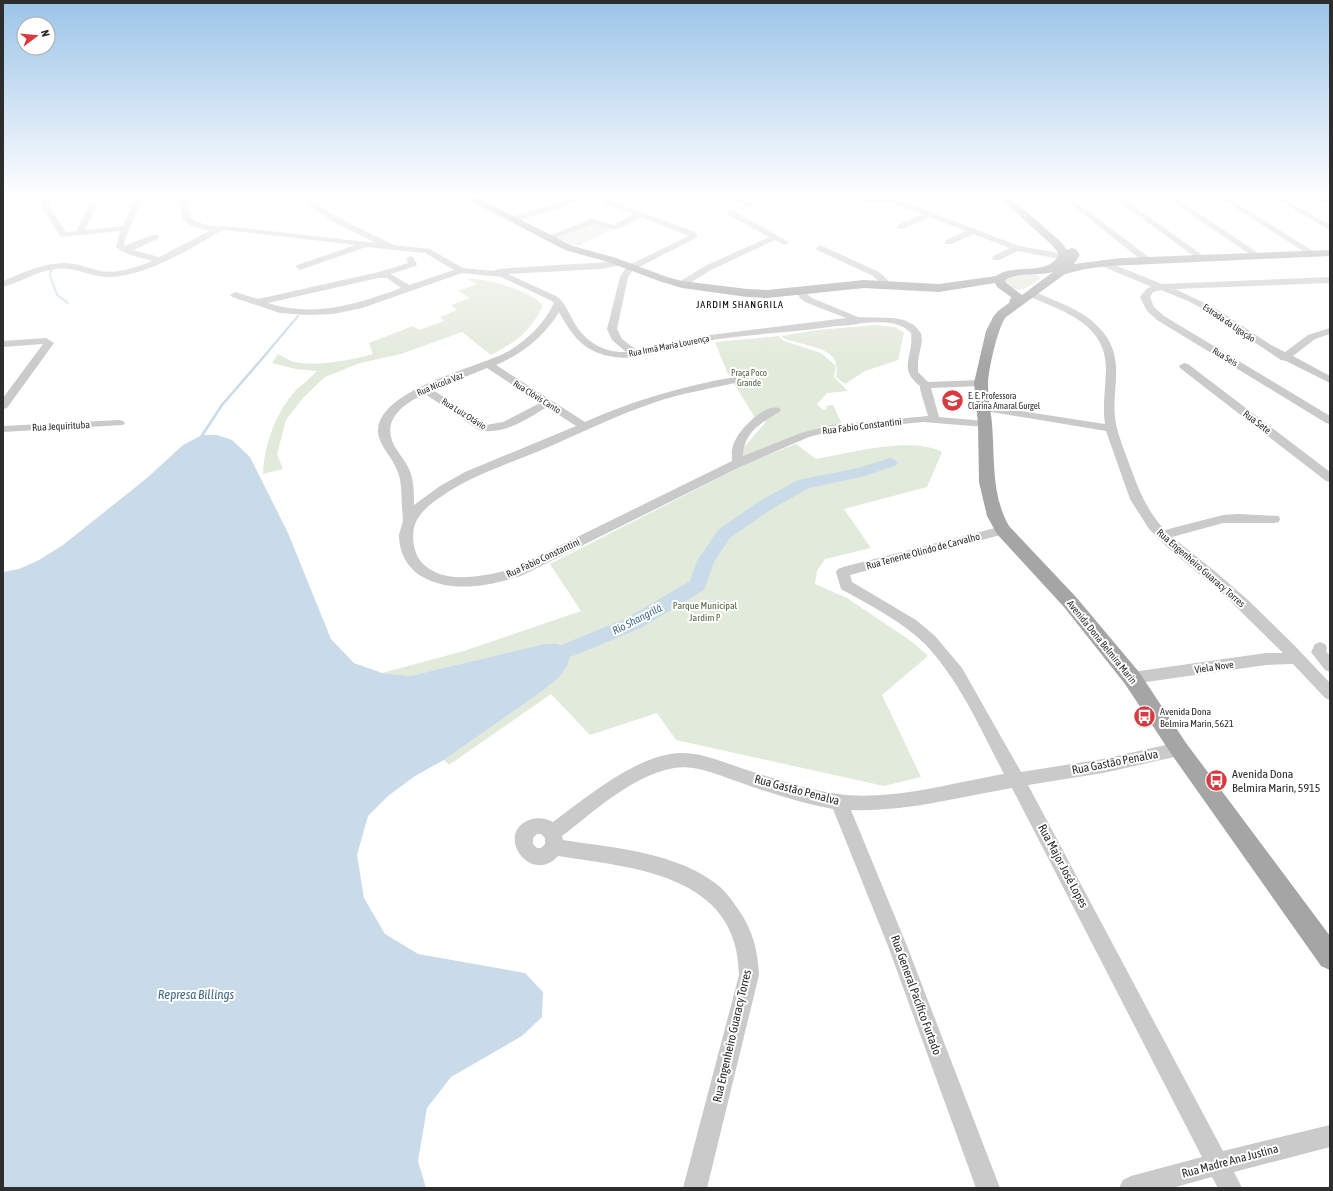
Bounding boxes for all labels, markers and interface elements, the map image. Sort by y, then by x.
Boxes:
north arrow [16,16,56,56]
text: N [39,28,52,38]
district label: JARDIM SHANGRILA [696,299,784,310]
street label: Estrada da Ligação [1201,302,1257,344]
street label: Rua Irmã Maria Lourença [628,333,710,359]
street label: Rua Seis [1211,346,1239,368]
park label: Praça Poco Grande [731,368,767,388]
street label: Rua Nicola Vaz [416,370,465,398]
street label: Rua Clóvis Canto [511,378,563,416]
school or university icon: E. E. Professora Clarina Amaral Gurgel [939,388,965,414]
place label: E. E. Professora Clarina Amaral Gurgel [968,391,1041,411]
street label: Rua Luiz Otávio [440,396,488,432]
street label: Rua Sete [1241,408,1273,436]
street label: Rua Fabio Constantini [822,416,902,436]
street label: Rua Jequirituba [32,419,90,433]
street label: Rua Engenheiro Guaracy Torres [1155,527,1248,610]
street label: Rua Tenente Olindo de Carvalho [865,530,981,571]
street label: Rua Fabio Constantini [505,536,581,580]
street label: Avenida Dona Belmira Marin [1065,598,1139,686]
park label: Parque Municipal Jardim P [673,600,738,623]
water label: Rio Shangrilá [610,601,664,637]
street label: Viela Nove [1194,659,1235,675]
bus stop icon: Avenida Dona Belmira Marin, 5621 [1132,704,1158,730]
place label: Avenida Dona Belmira Marin, 5621 [1160,706,1234,729]
street label: Rua Gastão Penalva [1071,747,1159,777]
place label: Avenida Dona Belmira Marin, 5915 [1232,767,1320,795]
bus stop icon: Avenida Dona Belmira Marin, 5915 [1204,768,1230,794]
street label: Rua Gastão Penalva [753,772,841,808]
street label: Rua Major José Lopes [1035,822,1091,910]
street label: Rua General Pacífico Furtado [888,933,944,1057]
street label: Rua Engenheiro Guaracy Torres [710,968,754,1104]
water label: Represa Billings [158,987,235,1002]
street label: Rua Madre Ana Justina [1180,1141,1280,1181]

